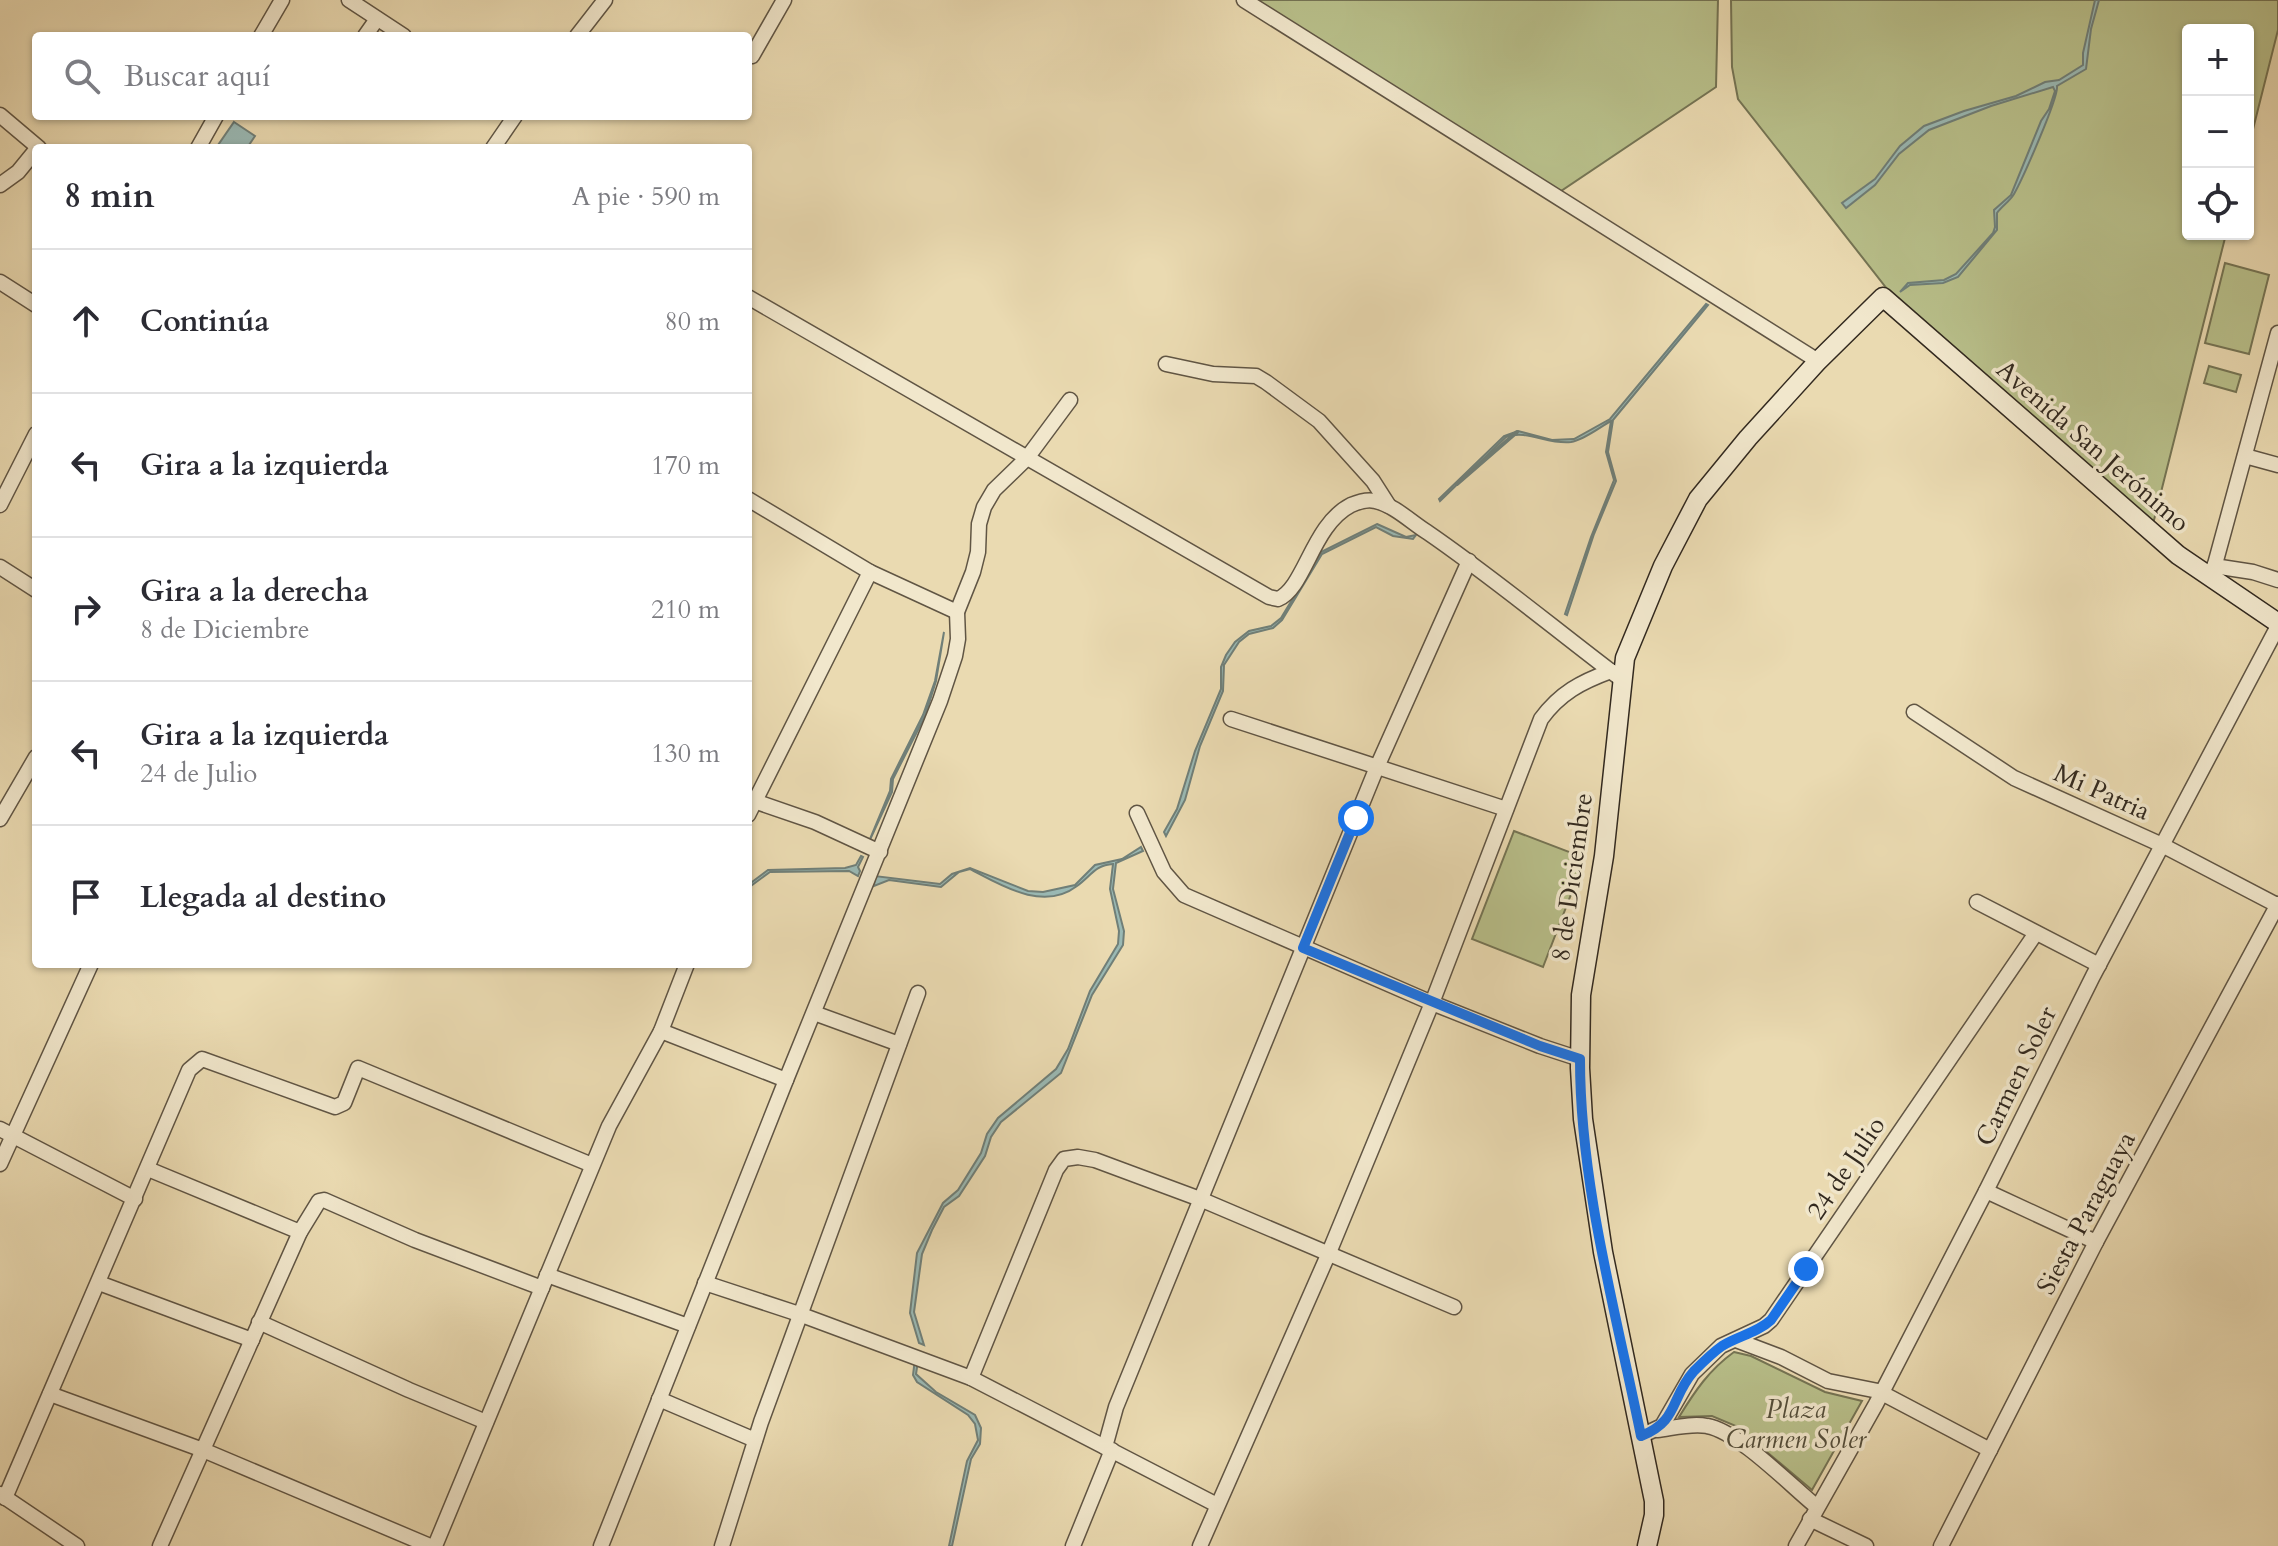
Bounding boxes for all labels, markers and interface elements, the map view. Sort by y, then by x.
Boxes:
map controls [2182,24,2254,240]
button: + [2182,24,2254,96]
search box [32,32,752,120]
icon: search [60,54,104,98]
text: Buscar aquí [124,56,270,97]
button: − [2182,96,2254,168]
button: locate [2182,168,2254,240]
text: 8 min [64,173,155,219]
text: A pie · 590 m [572,179,720,214]
icon: ahead [64,299,108,343]
text: Continúa [140,301,270,342]
text: 80 m [664,304,720,339]
street label: Avenida San Jerónimo [1989,352,2197,540]
icon: left [64,443,108,487]
text: Gira a la izquierda [140,445,389,486]
text: 170 m [651,448,720,483]
text: Gira a la derecha [140,571,369,612]
icon: right [64,587,108,631]
text: 210 m [651,592,720,627]
text: 8 de Diciembre [140,612,310,647]
text: Gira a la izquierda [140,715,389,756]
icon: left [64,731,108,775]
text: 130 m [651,736,720,771]
street label: Mi Patria [2048,755,2156,829]
text: 24 de Julio [140,756,257,791]
street label: 8 de Diciembre [1543,791,1601,963]
route start [1338,800,1374,836]
icon: arrive [64,875,108,919]
text: Llegada al destino [140,877,386,918]
street label: Carmen Soler [1967,1000,2065,1152]
street label: 24 de Julio [1799,1110,1893,1226]
street label: Siesta Paraguaya [2028,1125,2144,1301]
route end [1788,1251,1824,1287]
park label: Plaza Carmen Soler [1726,1392,1868,1457]

